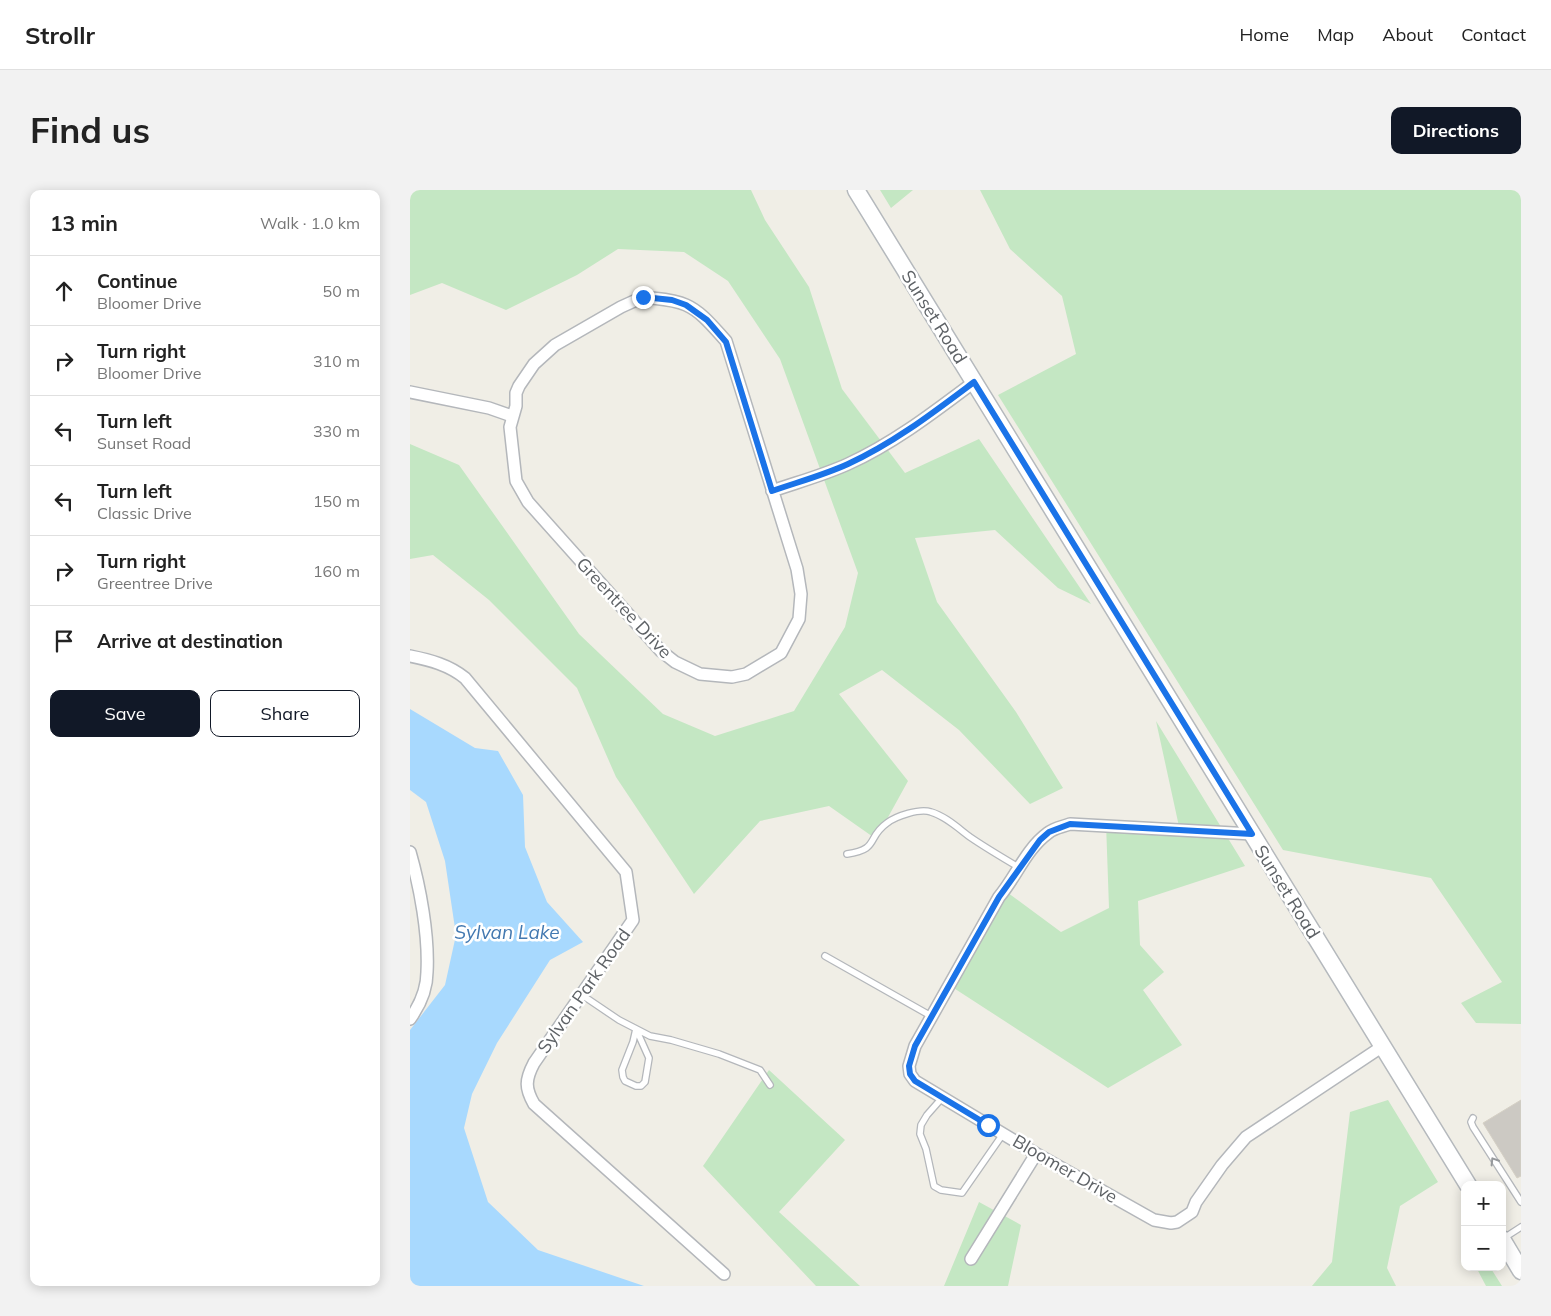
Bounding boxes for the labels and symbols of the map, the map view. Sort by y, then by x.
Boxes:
street label: Sunset Road [897,266,972,368]
route end [632,286,655,309]
street label: Greentree Drive [572,552,677,663]
street label: Sunset Road [1250,841,1325,943]
water label: Sylvan Lake [454,920,560,944]
street label: Sylvan Park Road [532,924,635,1058]
route start [977,1114,1000,1137]
street label: Bloomer Drive [1009,1129,1122,1208]
one-way arrow [1491,1158,1500,1167]

